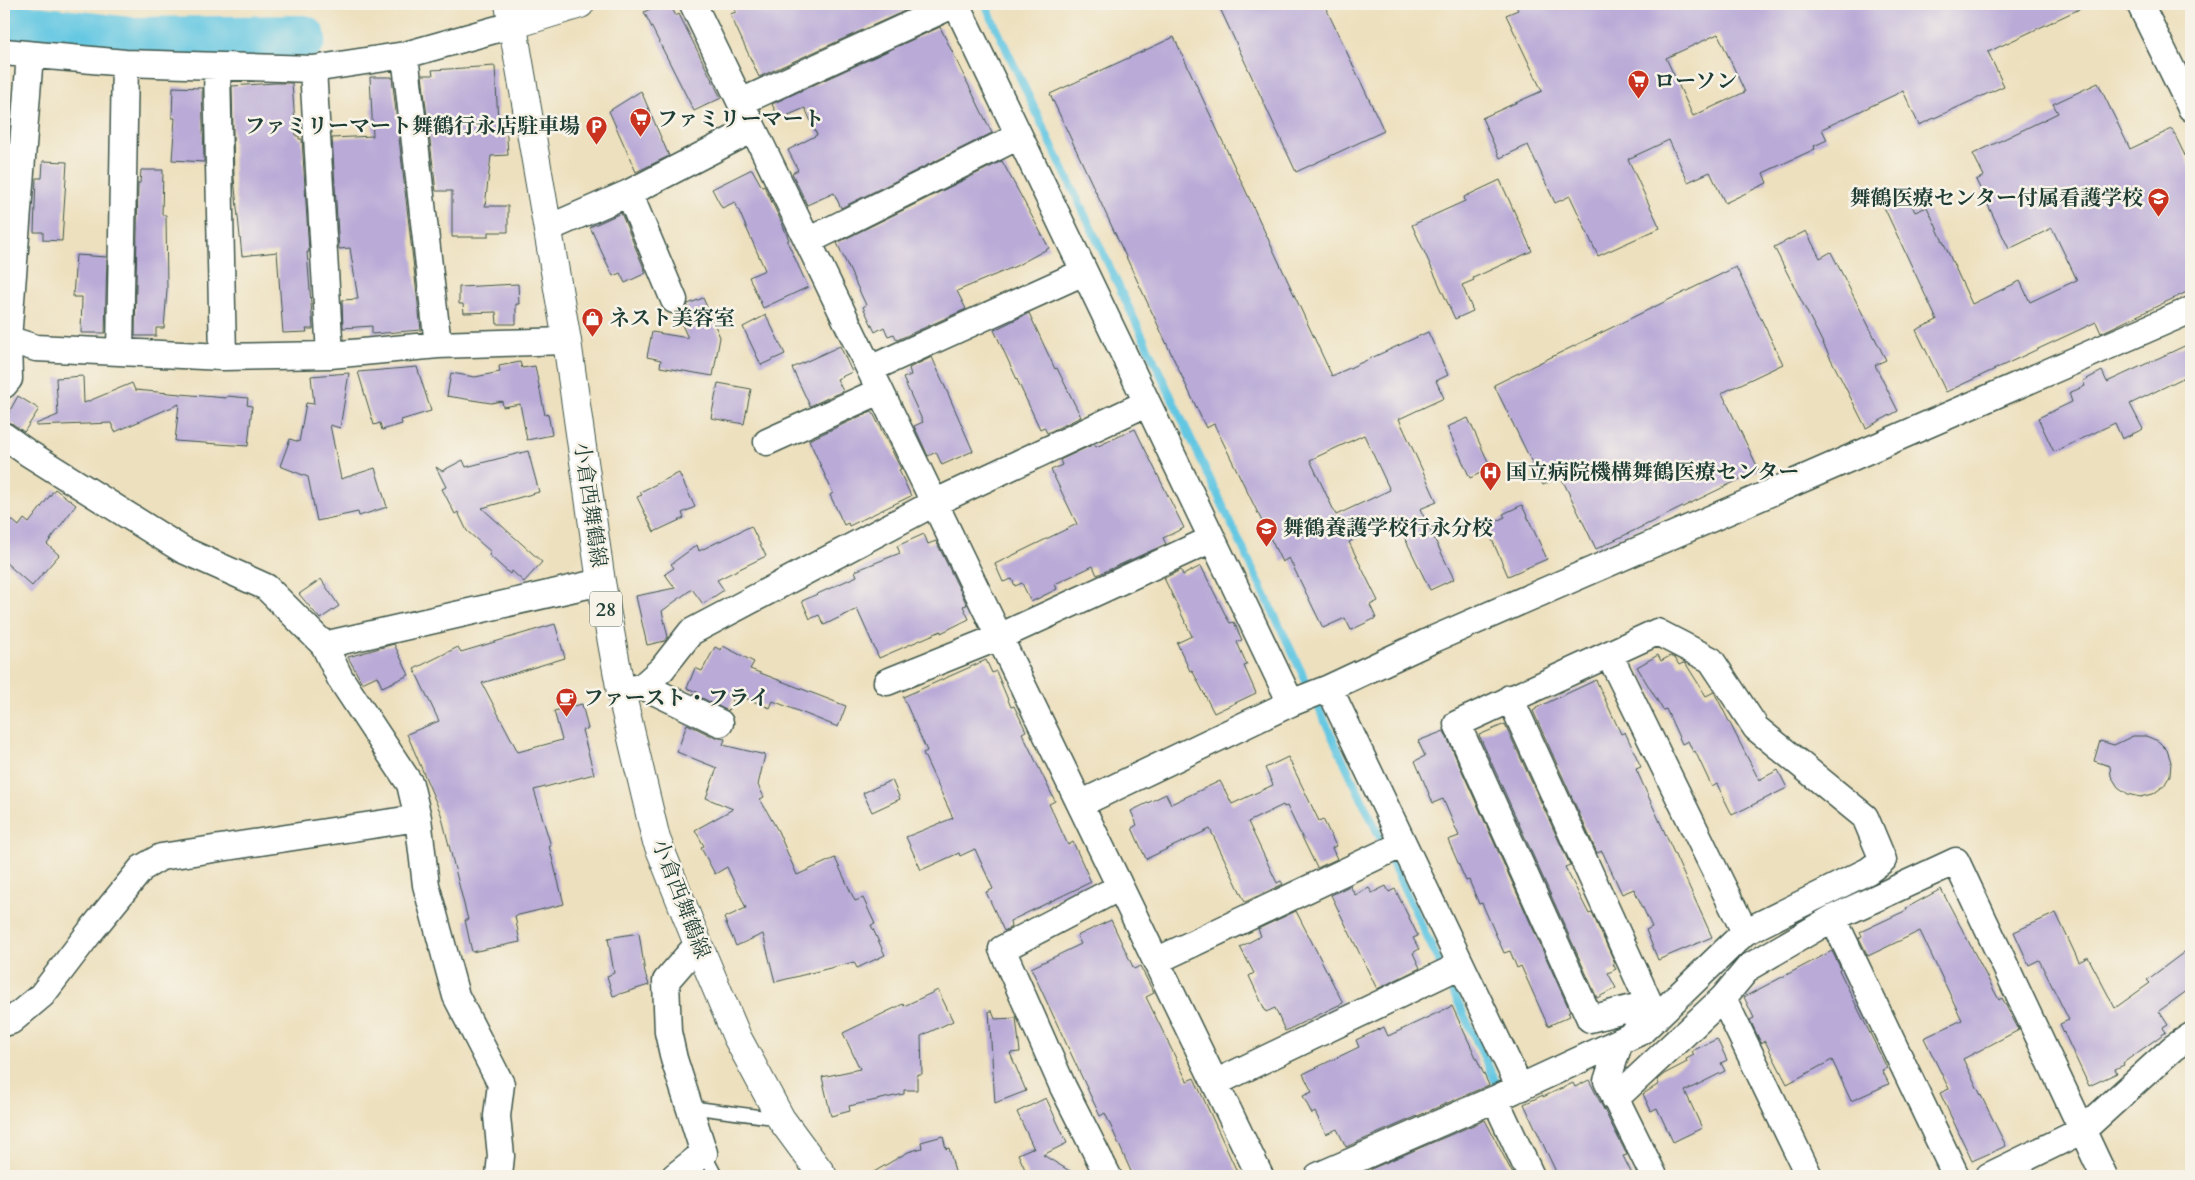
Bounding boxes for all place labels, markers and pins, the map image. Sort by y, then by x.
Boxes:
place label: ローソン [1654,67,1737,96]
supermarket icon: ローソン [1626,69,1650,100]
place label: ファミリーマート [657,105,825,134]
supermarket icon: ファミリーマート [629,107,653,138]
place label: ファミリーマート舞鶴行永店駐車場 [244,112,580,141]
parking icon: ファミリーマート舞鶴行永店駐車場 [584,114,608,145]
place label: 舞鶴医療センター付属看護学校 [1850,184,2143,213]
school or university icon: 舞鶴医療センター付属看護学校 [2147,186,2171,217]
place label: ネスト美容室 [609,304,735,333]
shop icon: ネスト美容室 [581,306,605,337]
place label: 国立病院機構舞鶴医療センター [1506,458,1799,487]
hospital icon: 国立病院機構舞鶴医療センター [1478,460,1502,491]
place label: 舞鶴養護学校行永分校 [1283,514,1493,543]
school or university icon: 舞鶴養護学校行永分校 [1255,516,1279,547]
place label: ファースト・フライ [583,684,770,713]
cafe icon: ファースト・フライ [555,686,579,717]

